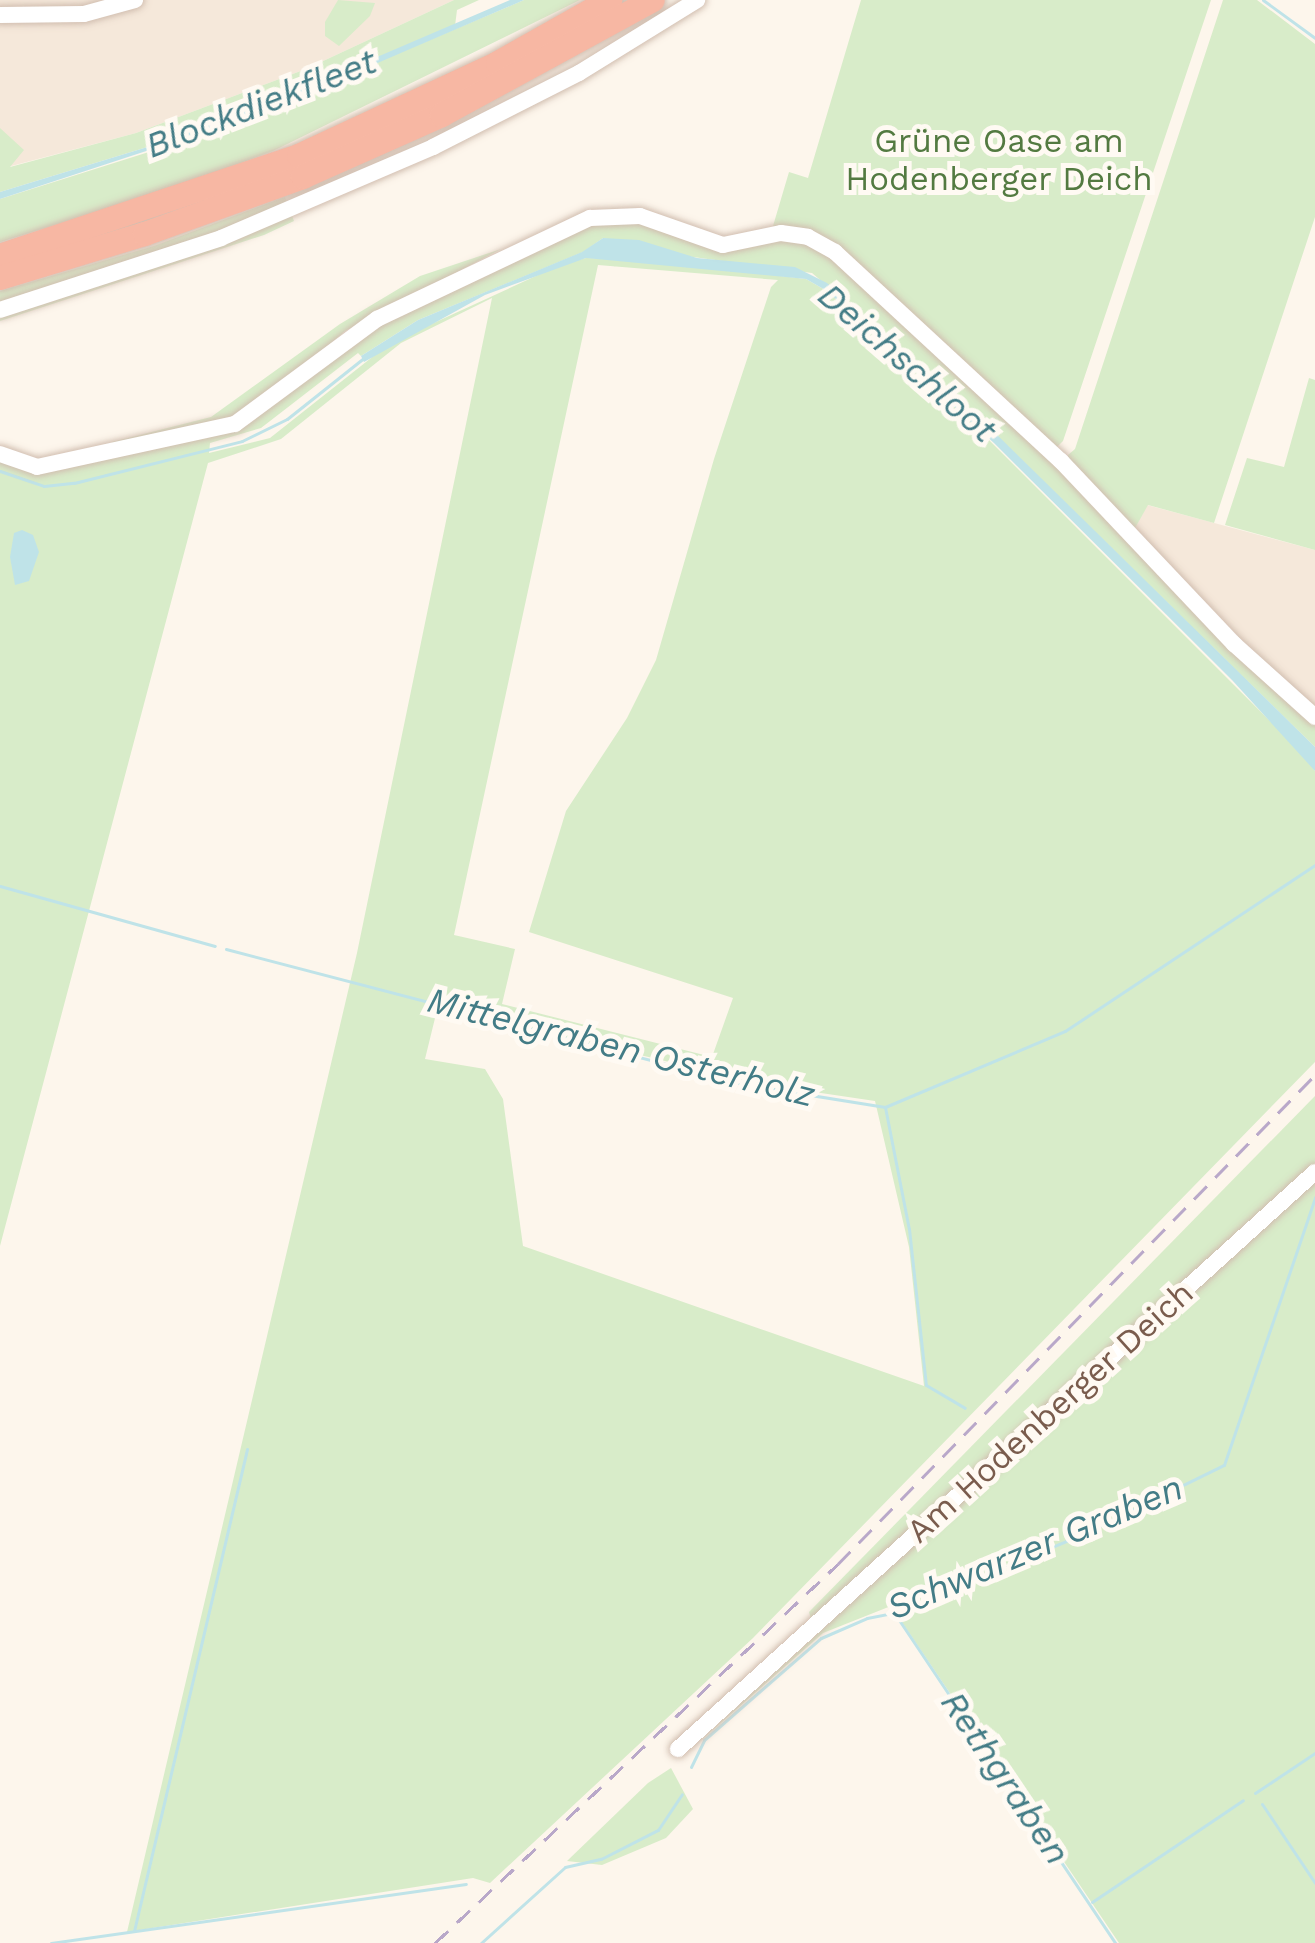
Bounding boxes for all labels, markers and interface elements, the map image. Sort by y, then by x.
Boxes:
water label: Blockdiekfleet [139,40,383,168]
park label: Grüne Oase am Hodenberger Deich [845,121,1153,199]
water label: Deichschloot [809,274,1005,452]
water label: Mittelgraben Osterholz [423,979,819,1117]
street label: Am Hodenberger Deich [898,1273,1202,1551]
water label: Schwarzer Graben [880,1466,1190,1630]
water label: Rethgraben [931,1683,1079,1873]

